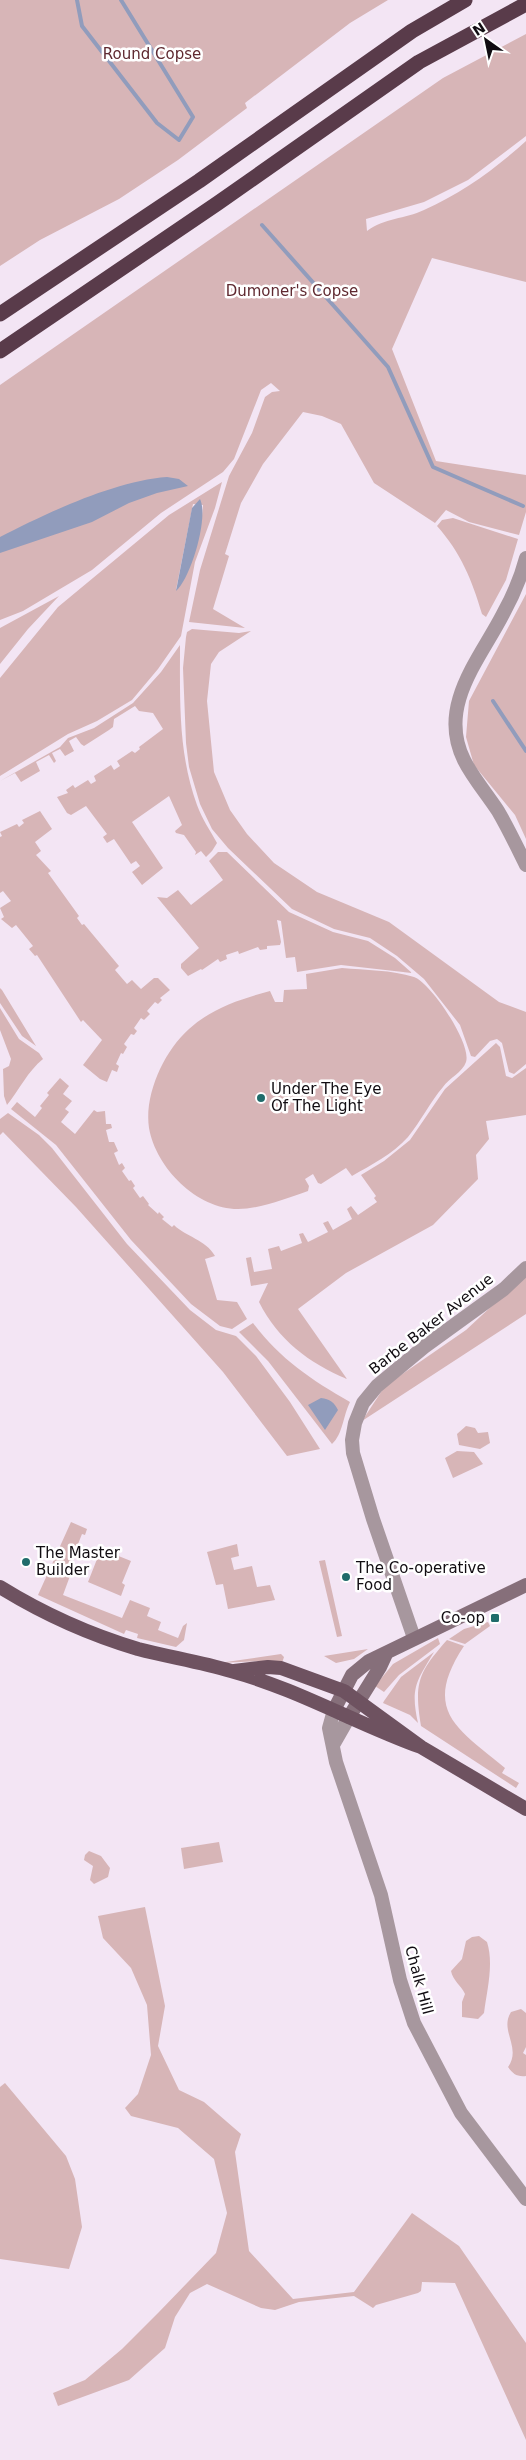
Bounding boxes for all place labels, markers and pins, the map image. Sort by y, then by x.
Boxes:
place label: Under The Eye Of The Light [271,1080,381,1115]
marker: Under The Eye Of The Light [255,1092,267,1104]
place label: The Master Builder [35,1544,121,1579]
marker: The Master Builder [20,1556,32,1568]
place label: The Co-operative Food [355,1559,486,1594]
marker: The Co-operative Food [340,1571,352,1583]
place label: Co-op [441,1609,485,1627]
marker: Co-op [489,1612,501,1624]

